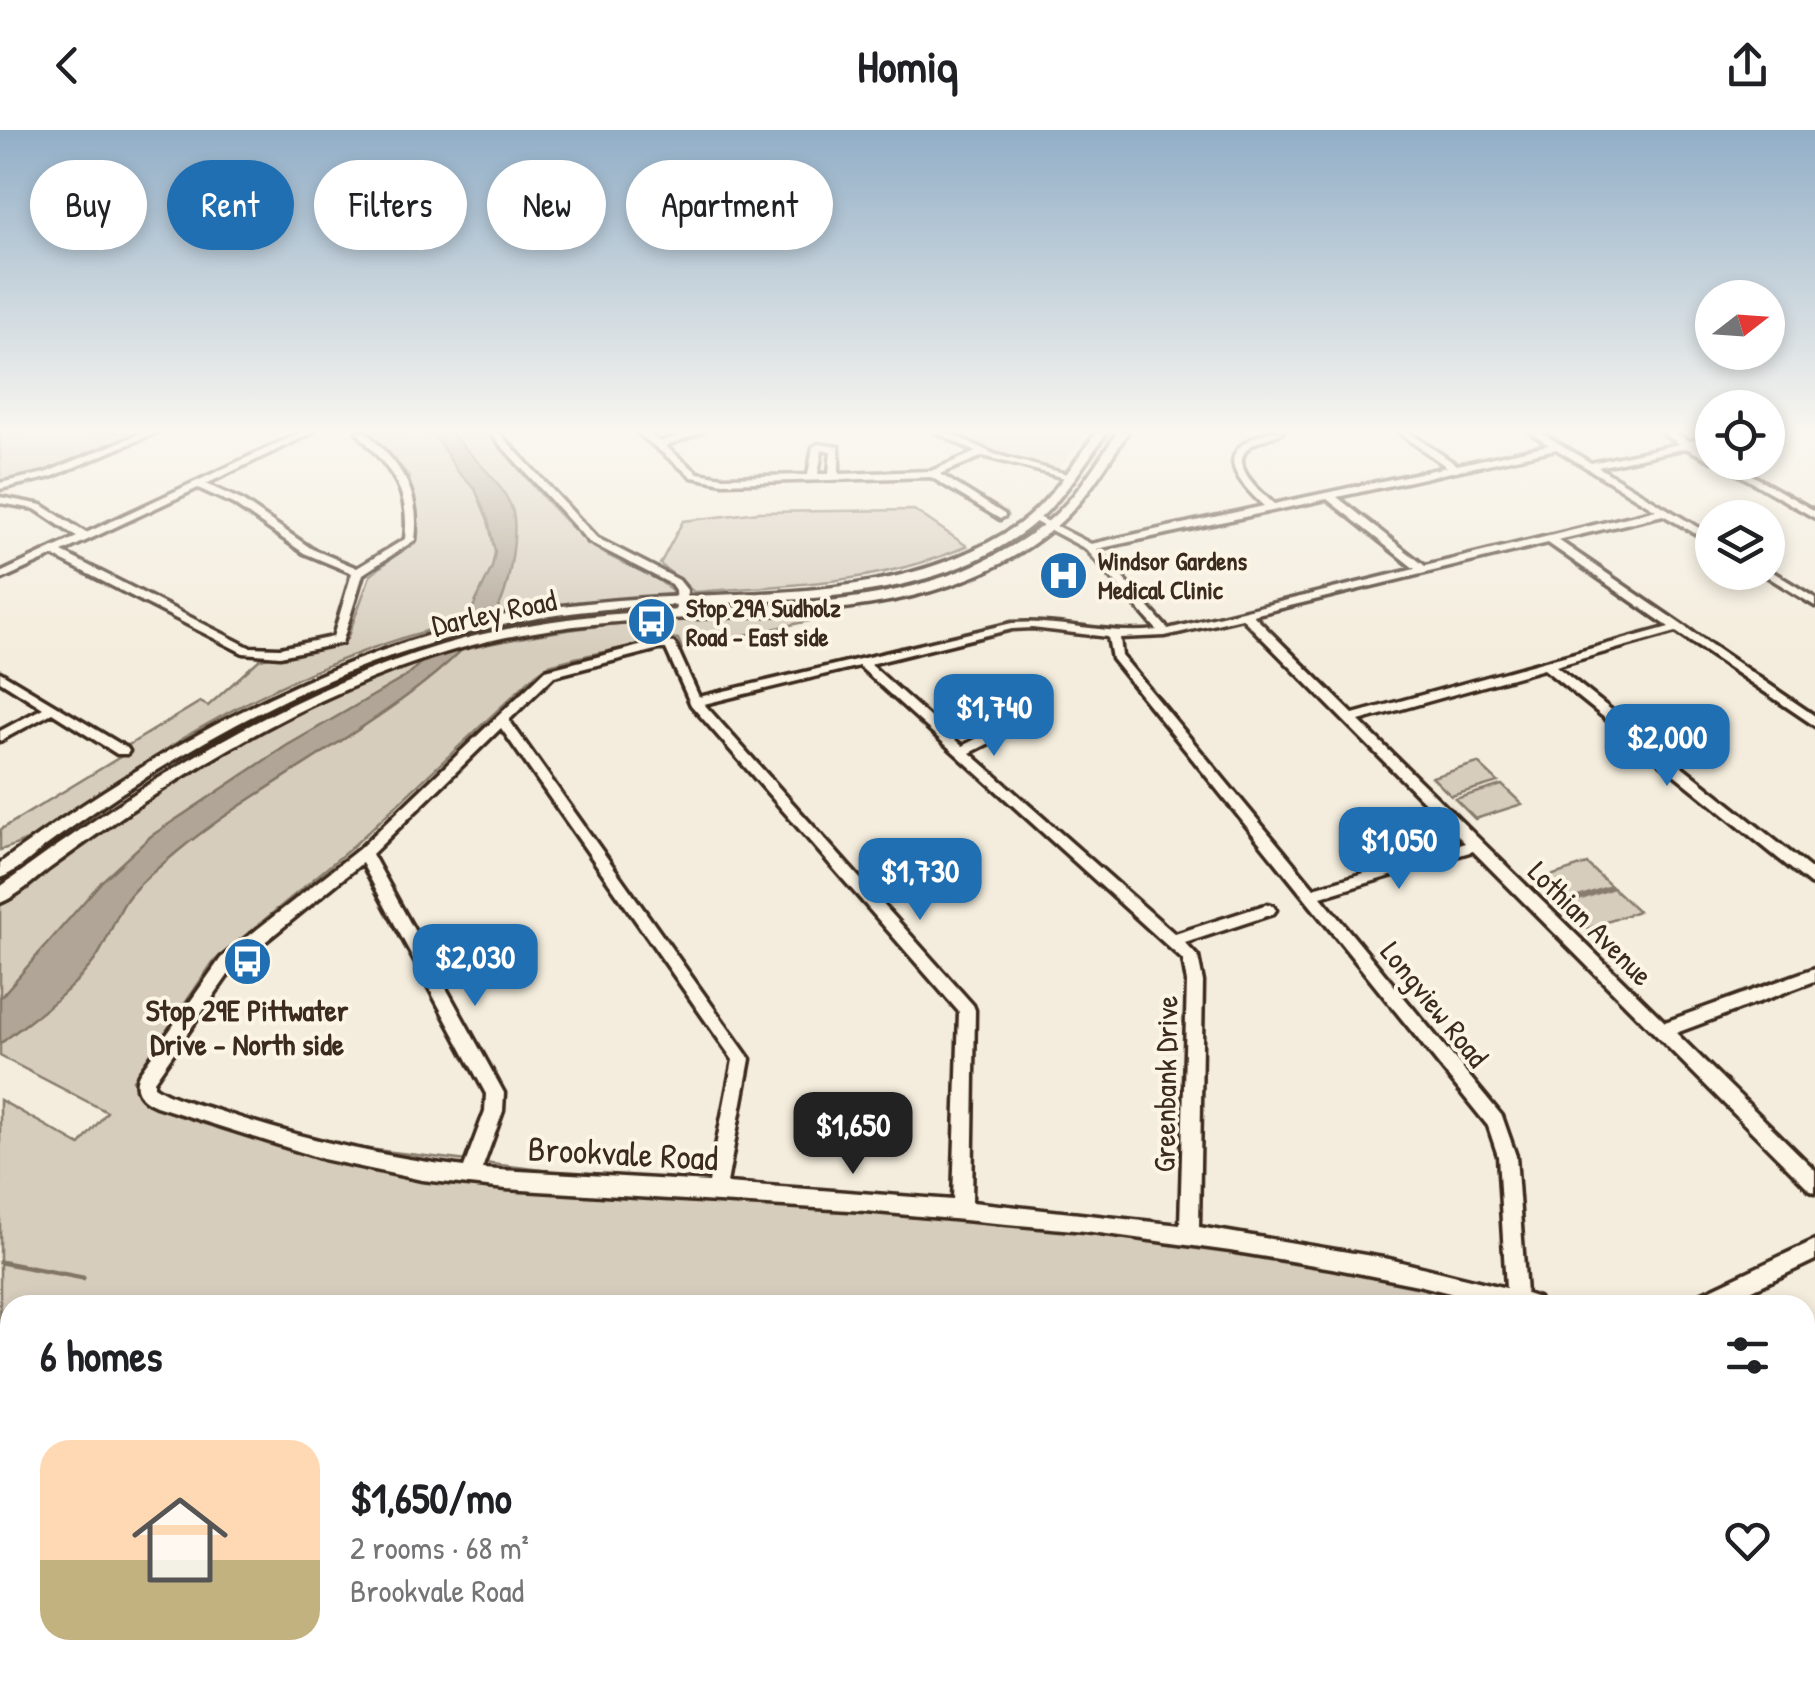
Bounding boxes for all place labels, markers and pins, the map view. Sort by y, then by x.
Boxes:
place label: Windsor Gardens Medical Clinic [1098,544,1248,607]
hospital icon: Windsor Gardens Medical Clinic [1037,549,1089,601]
place label: Stop 29A Sudholz Road - East side [686,591,841,654]
bus stop icon: Stop 29A Sudholz Road - East side [625,596,677,648]
pin: $1,740 [913,674,1075,759]
pin: $2,000 [1586,704,1748,789]
pin: $1,050 [1318,807,1480,892]
pin: $1,730 [839,838,1001,923]
pin: $2,030 [394,924,556,1009]
bus stop icon: Stop 29E Pittwater Drive - North side [221,935,273,987]
place label: Stop 29E Pittwater Drive - North side [146,990,349,1064]
pin: $1,650 [772,1092,934,1177]

